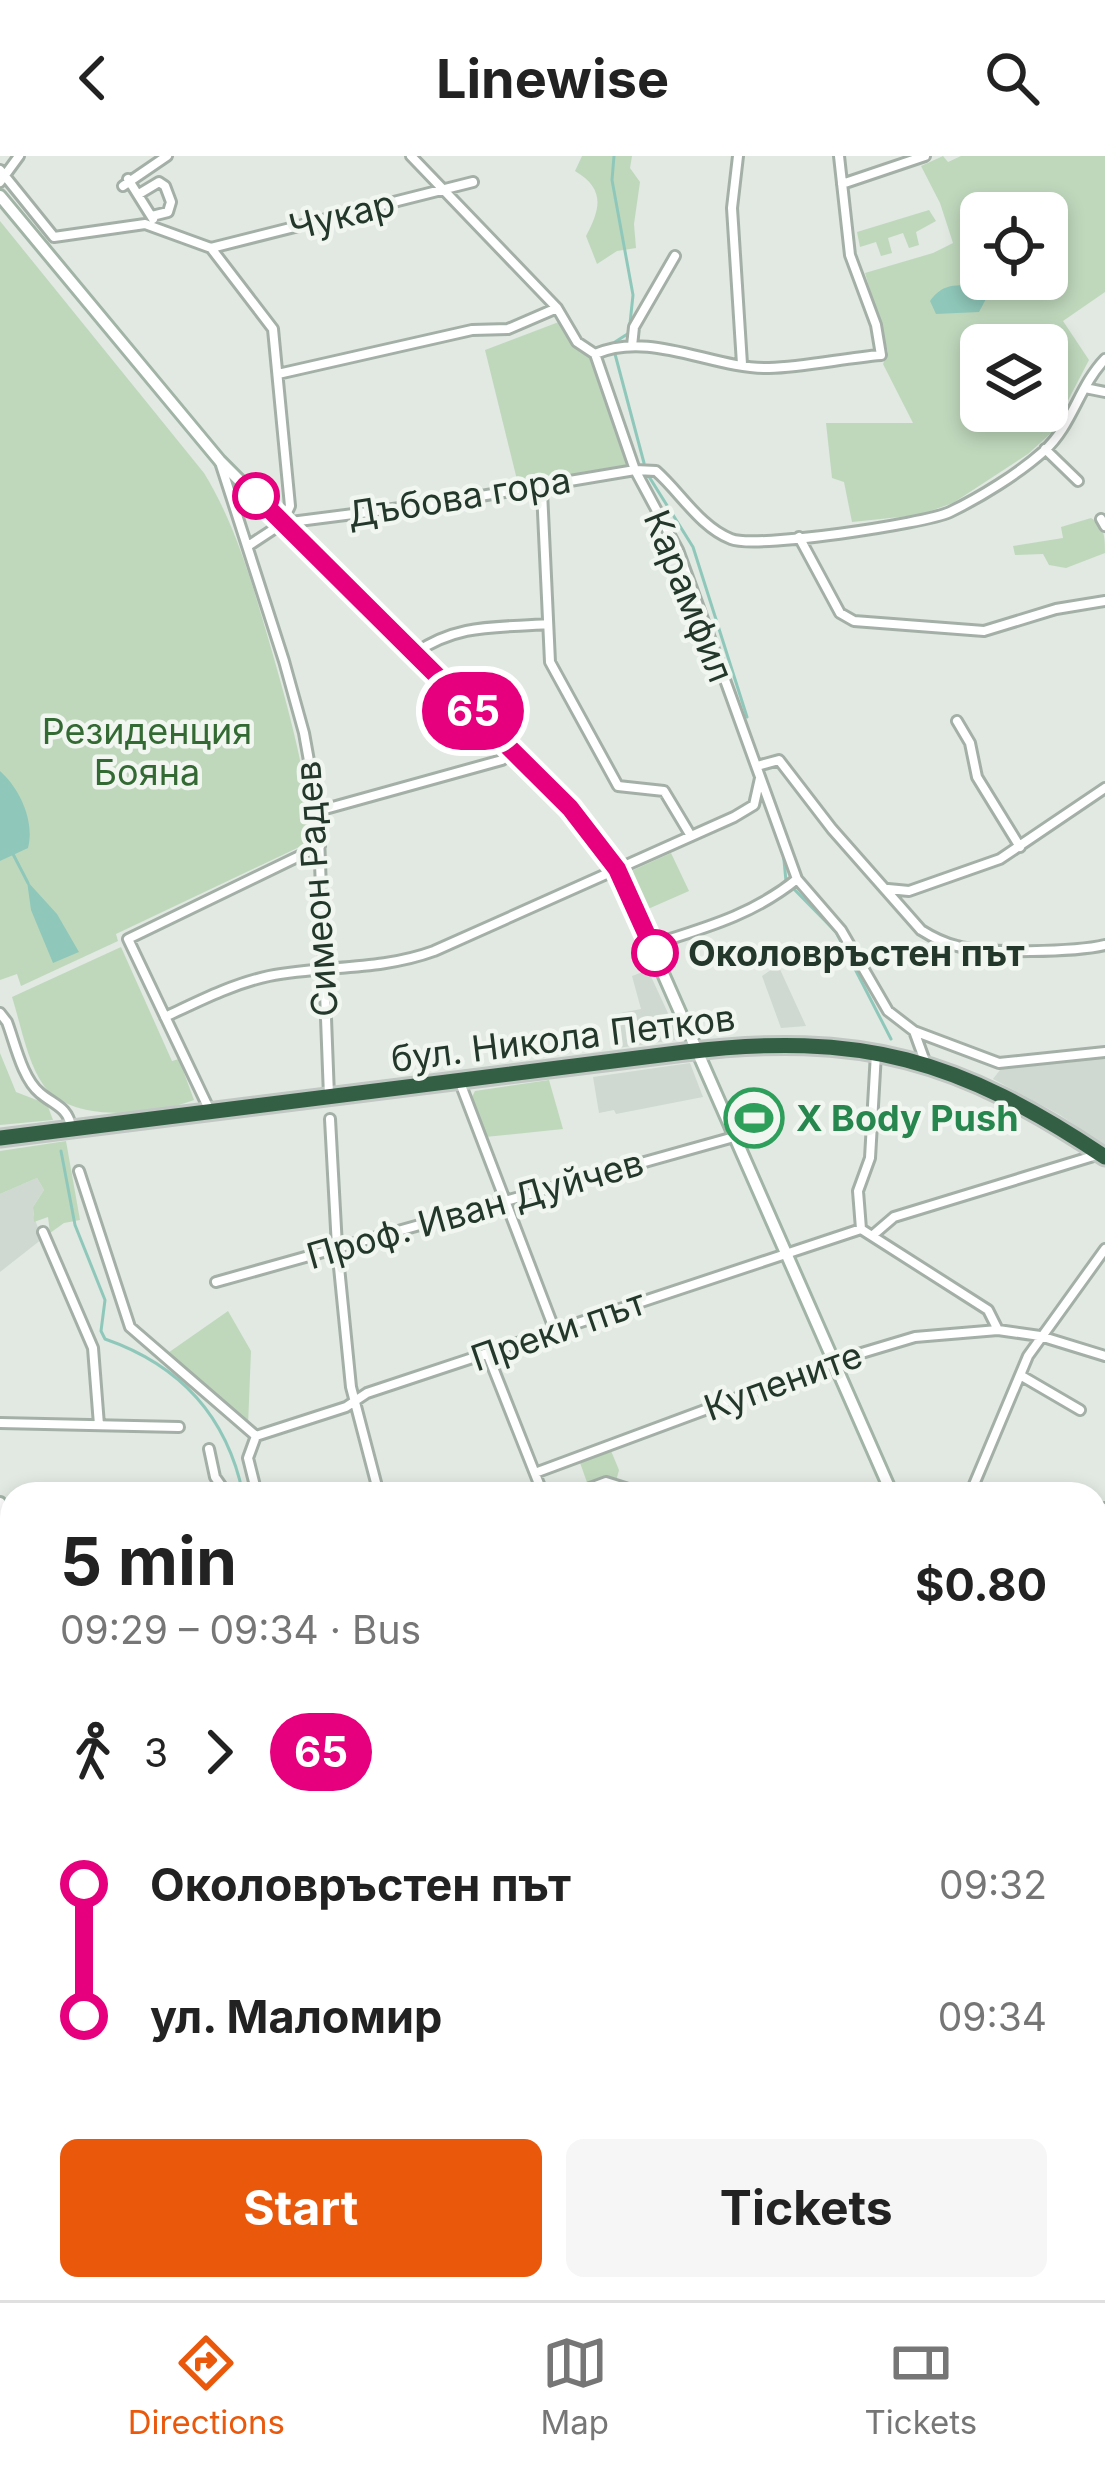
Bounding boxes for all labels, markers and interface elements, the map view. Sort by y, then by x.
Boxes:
icon: back [60,45,126,111]
icon: search [979,45,1045,111]
text: Linewise [436,46,669,111]
street label: Чукар [285,181,399,249]
map controls [960,192,1068,432]
button: locate [960,192,1068,300]
button: layers [960,324,1068,432]
street label: Дъбова гора [344,458,574,536]
unlabelled marker [234,474,278,518]
street label: Карамфил [635,504,743,688]
line badge: 65 [419,672,527,750]
text: 65 [446,685,500,736]
park label: Резиденция Бояна [42,709,252,794]
street label: Симеон Радев [285,760,347,1018]
marker: Околовръстен път [633,931,677,975]
place label: Околовръстен път [688,931,1025,975]
street label: бул. Никола Петков [389,995,737,1081]
sports icon: X Body Push [723,1087,785,1149]
place label: X Body Push [796,1096,1019,1140]
street label: Проф. Иван Дуйчев [302,1140,648,1278]
street label: Преки път [465,1280,651,1380]
street label: Купените [698,1332,868,1430]
text: 5 min [60,1521,237,1601]
text: $0.80 [915,1557,1047,1612]
text: 09:29 – 09:34 · Bus [60,1606,421,1653]
icon: walk [60,1719,126,1785]
icon: forward [186,1719,252,1785]
text: 65 [294,1726,348,1777]
text: 3 [144,1729,168,1776]
text: Околовръстен път [150,1857,571,1912]
text: 09:32 [939,1861,1047,1908]
text: ул. Маломир [150,1989,442,2044]
text: 09:34 [938,1993,1047,2040]
button: Start [60,2139,542,2277]
button: Tickets [566,2139,1047,2277]
tab: Directions [128,2330,285,2442]
tab: Map [541,2330,609,2442]
tab: Tickets [865,2330,977,2442]

